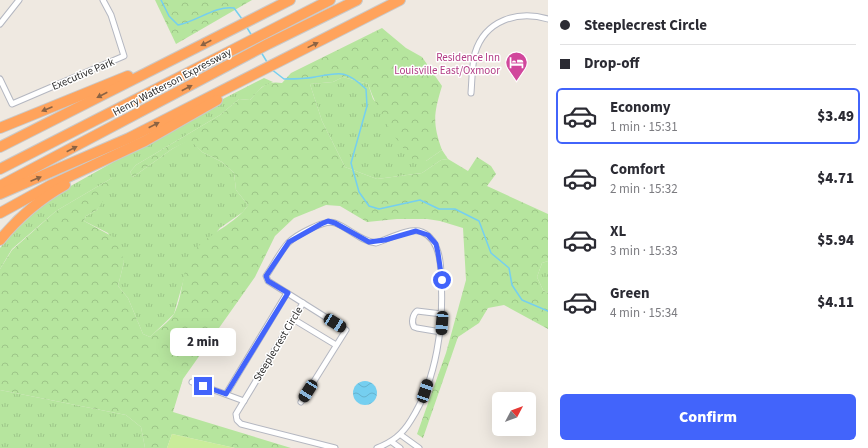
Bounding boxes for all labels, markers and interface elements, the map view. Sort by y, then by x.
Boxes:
text: Steeplecrest Circle [584,15,707,36]
one-way arrow [200,40,211,46]
one-way arrow [308,42,319,48]
street label: Henry Watterson Expressway [110,44,234,120]
place label: Residence Inn Louisville East/Oxmoor [394,50,500,78]
hotel icon: Residence Inn Louisville East/Oxmoor [503,50,529,83]
text: Drop-off [584,53,639,74]
street label: Executive Park [50,54,117,94]
one-way arrow [181,84,192,91]
one-way arrow [97,92,108,98]
text: Economy [610,97,671,118]
icon: car [562,98,598,134]
text: $3.49 [817,106,854,127]
one-way arrow [41,107,53,113]
text: 1 min · 15:31 [610,118,678,136]
one-way arrow [148,122,160,128]
one-way arrow [66,146,78,152]
text: Comfort [610,159,665,180]
icon: car [562,160,598,196]
text: $4.71 [817,168,854,189]
one-way arrow [30,176,42,183]
text: 2 min · 15:32 [610,180,678,198]
text: XL [610,221,626,242]
icon: car [562,222,598,258]
text: $5.94 [817,230,854,251]
text: 3 min · 15:33 [610,242,678,260]
route start [433,271,451,289]
text: Green [610,283,650,304]
icon: car [562,284,598,320]
text: $4.11 [817,292,854,313]
street label: Steeplecrest Circle [250,303,307,384]
text: 4 min · 15:34 [610,304,678,322]
car [435,311,449,335]
car [322,312,348,334]
callout: 2 min [170,328,236,356]
text: 2 min [187,333,219,351]
route end [194,377,212,395]
car [297,378,319,404]
car [416,378,434,404]
north arrow [492,392,536,436]
map controls [492,392,536,436]
button: Confirm [560,394,856,440]

